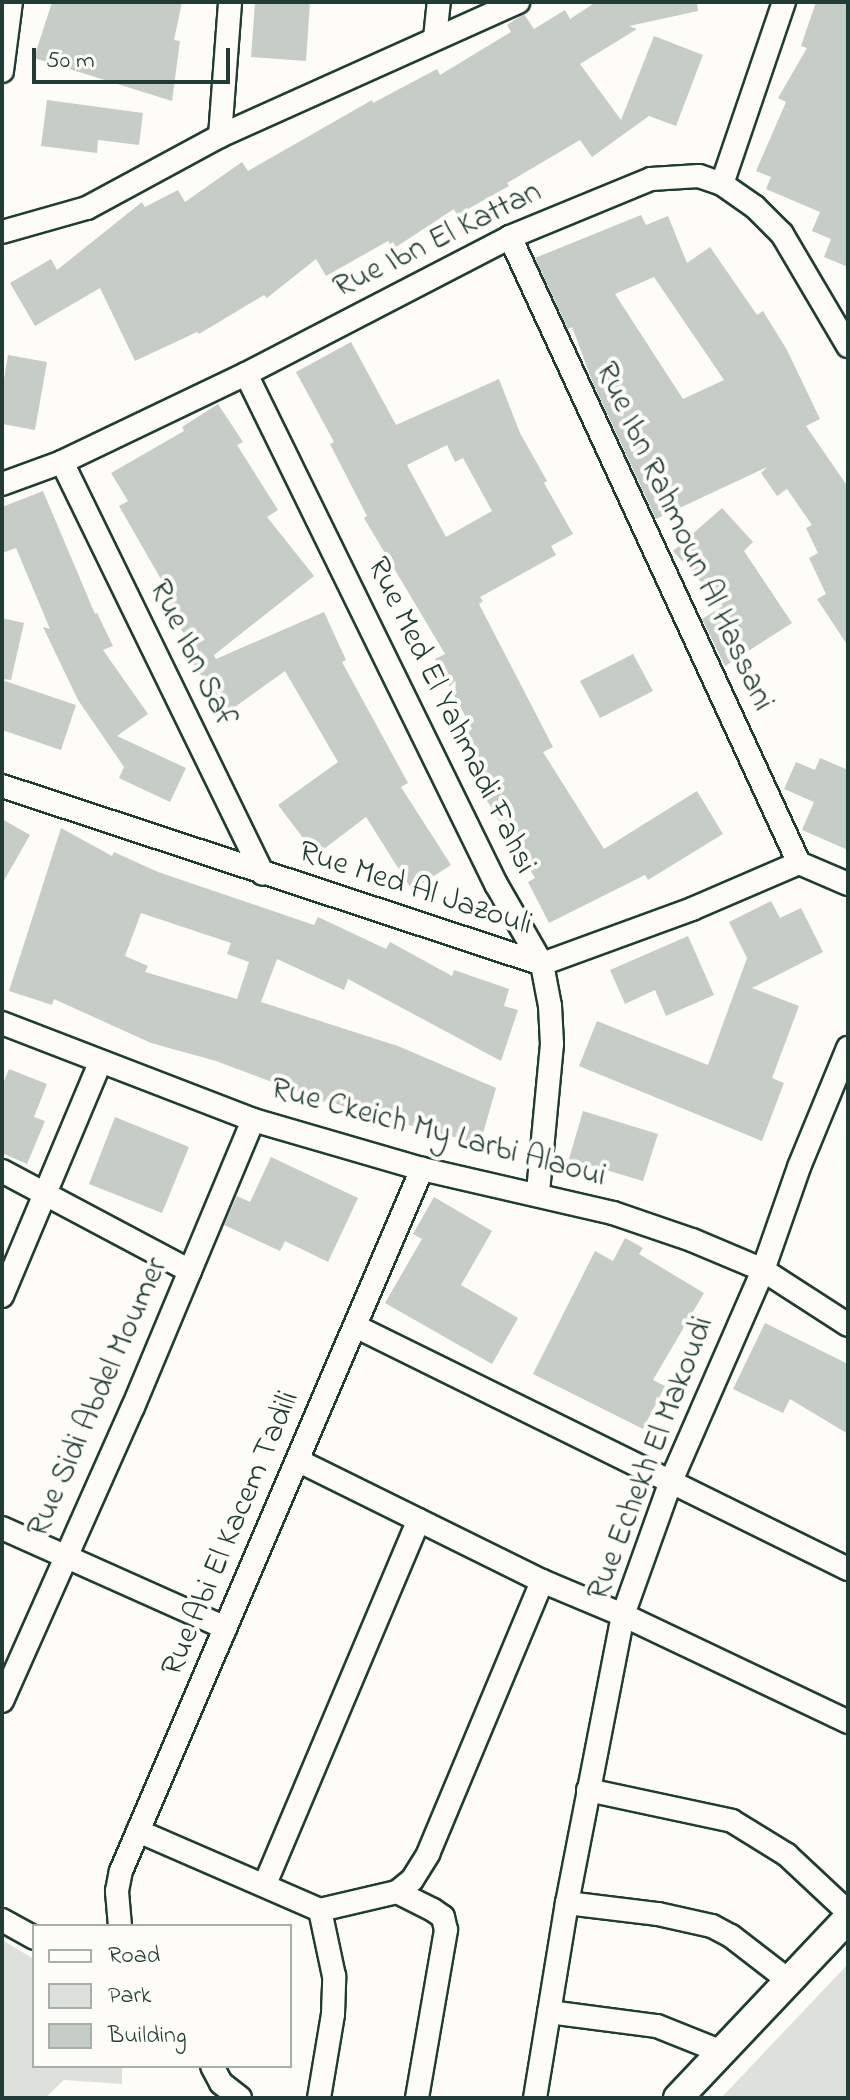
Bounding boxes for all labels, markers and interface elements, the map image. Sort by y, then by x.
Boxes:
scale bar [36,32,234,82]
text: 50 m [46,44,95,79]
street label: Rue Ibn El Kattan [328,174,548,308]
street label: Rue Ibn Rahmoun Al Hassani [585,356,781,718]
street label: Rue Med El Yahmadi Fahsi [357,552,543,880]
street label: Rue Ibn Saf [139,574,243,734]
street label: Rue Med Al Jazouli [293,834,537,946]
street label: Rue Ckeich My Larbi Alaoui [266,1071,610,1197]
street label: Rue Sidi Abdel Moumer [20,1252,178,1544]
street label: Rue Echekh El Makoudi [580,1312,724,1606]
street label: Rue Abi El Kacem Tadili [155,1386,309,1682]
legend [32,1924,292,2068]
text: Road [108,1939,160,1974]
text: Park [108,1979,151,2014]
text: Building [108,2019,187,2054]

